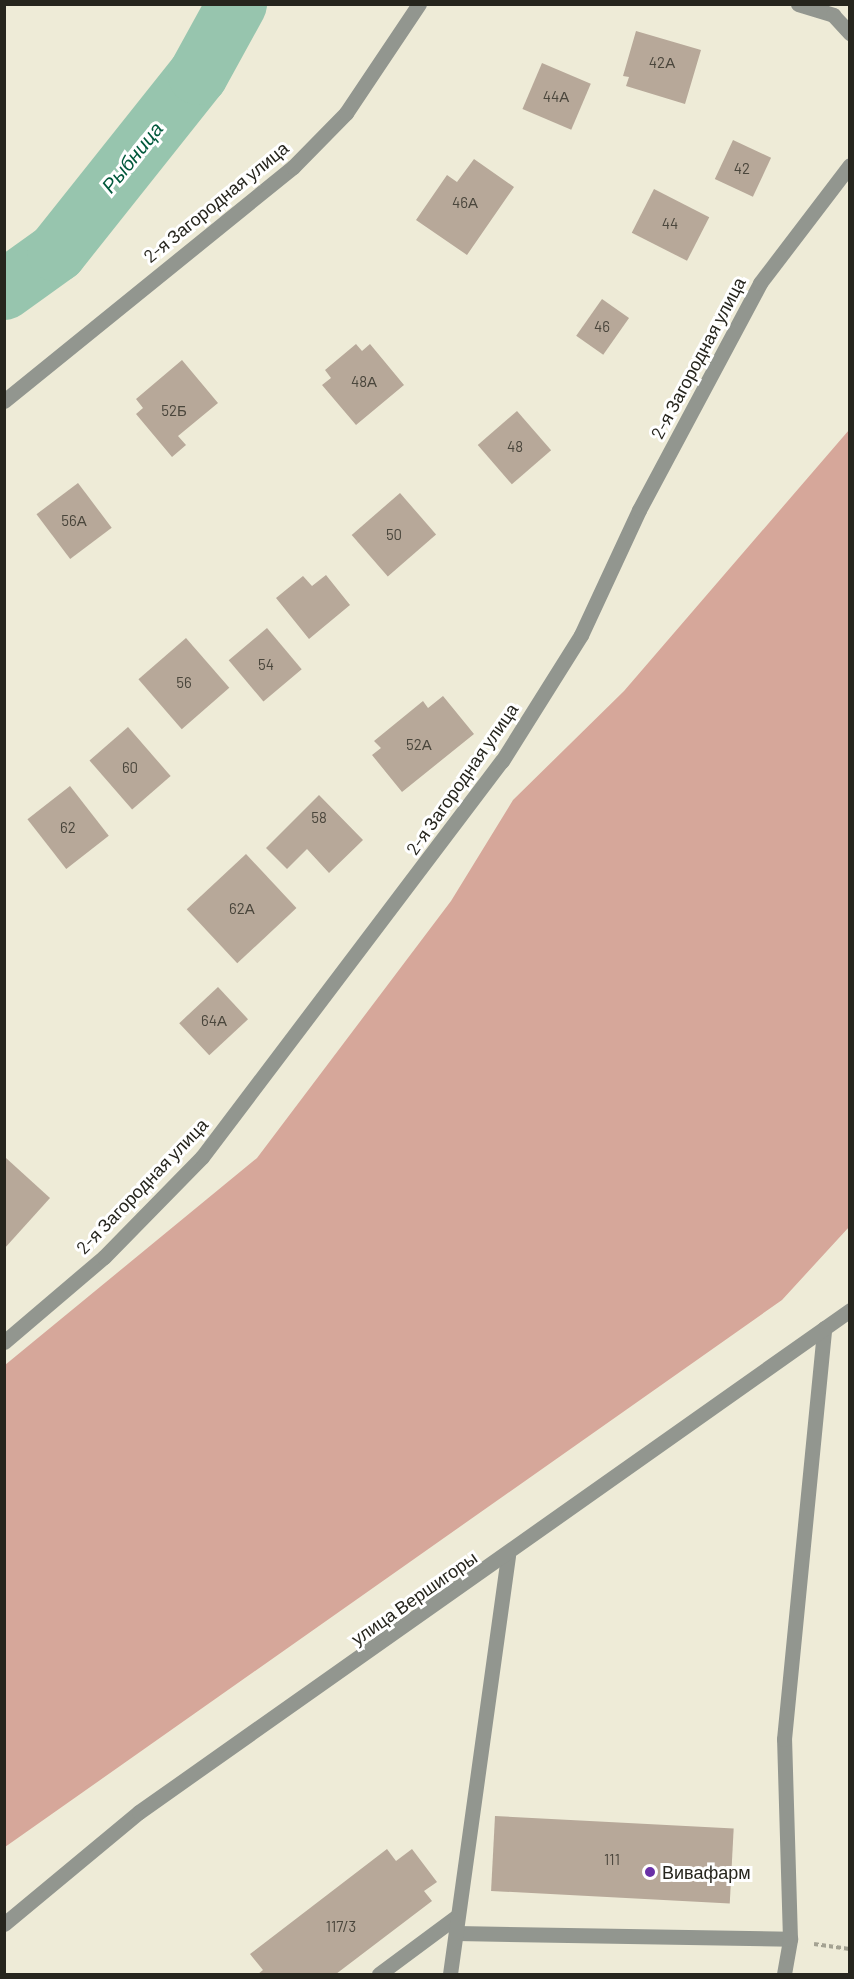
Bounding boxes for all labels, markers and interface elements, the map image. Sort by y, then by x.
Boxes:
house number: 42А [649,54,675,72]
house number: 44А [543,88,569,106]
water label: Рыбница [96,117,168,197]
street label: 2-я Загородная улица [139,137,293,267]
house number: 42 [734,160,750,178]
house number: 46А [452,194,478,212]
house number: 44 [662,215,678,233]
street label: 2-я Загородная улица [646,273,750,443]
house number: 46 [594,318,610,336]
house number: 48А [351,373,377,391]
house number: 52Б [161,402,187,420]
house number: 48 [507,438,523,456]
house number: 56А [61,512,87,530]
house number: 50 [386,526,402,544]
house number: 54 [258,656,274,674]
house number: 56 [176,674,192,692]
street label: 2-я Загородная улица [402,699,522,859]
house number: 52А [406,736,432,754]
house number: 60 [122,759,138,777]
house number: 58 [311,809,327,827]
house number: 62 [60,819,76,837]
house number: 62А [229,900,255,918]
house number: 64А [201,1012,227,1030]
street label: 2-я Загородная улица [72,1114,212,1258]
street label: улица Вершигоры [347,1546,481,1650]
house number: 111 [604,1851,620,1869]
place label: Вивафарм [662,1861,751,1883]
marker: Вивафарм [643,1865,657,1879]
house number: 117/3 [326,1918,356,1936]

